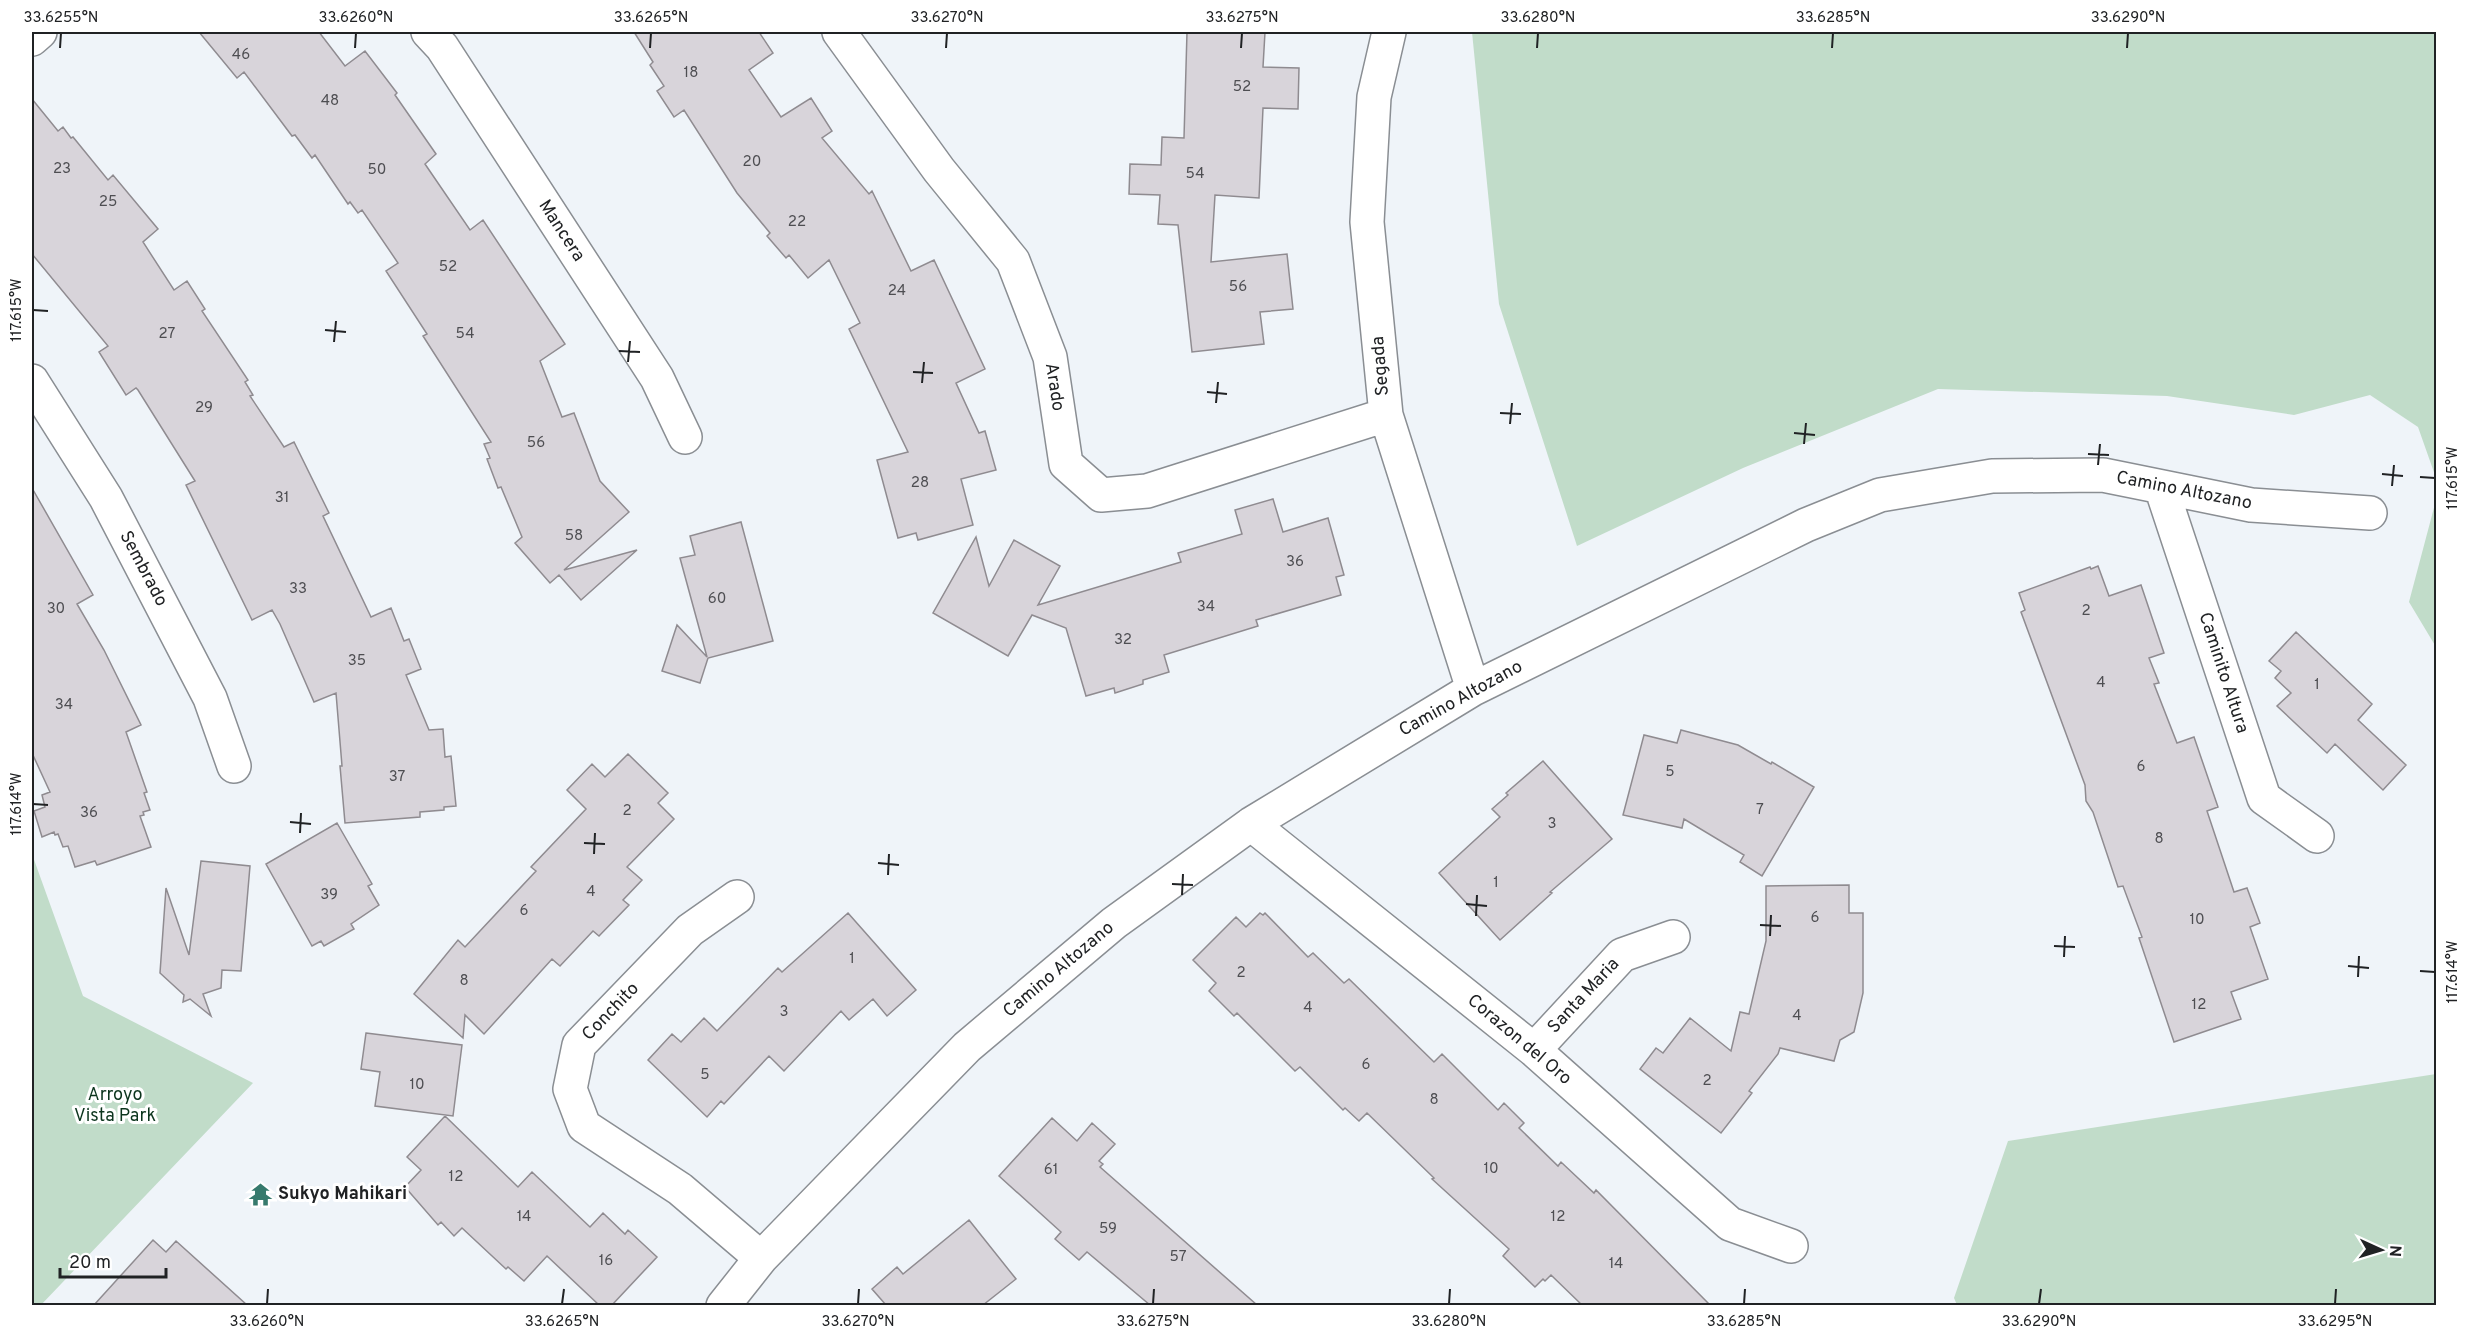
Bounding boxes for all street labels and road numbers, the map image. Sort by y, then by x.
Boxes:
street label: Mancera [533,196,589,266]
street label: Segada [1367,335,1395,397]
street label: Arado [1039,361,1069,413]
street label: Camino Altozano [2114,467,2254,515]
street label: Sembrado [114,527,172,611]
street label: Caminito Altura [2193,610,2253,736]
street label: Camino Altozano [1395,656,1527,742]
street label: Camino Altozano [999,917,1119,1023]
street label: Santa Maria [1543,953,1625,1039]
street label: Conchito [578,978,644,1046]
street label: Corazon del Oro [1462,990,1576,1090]

